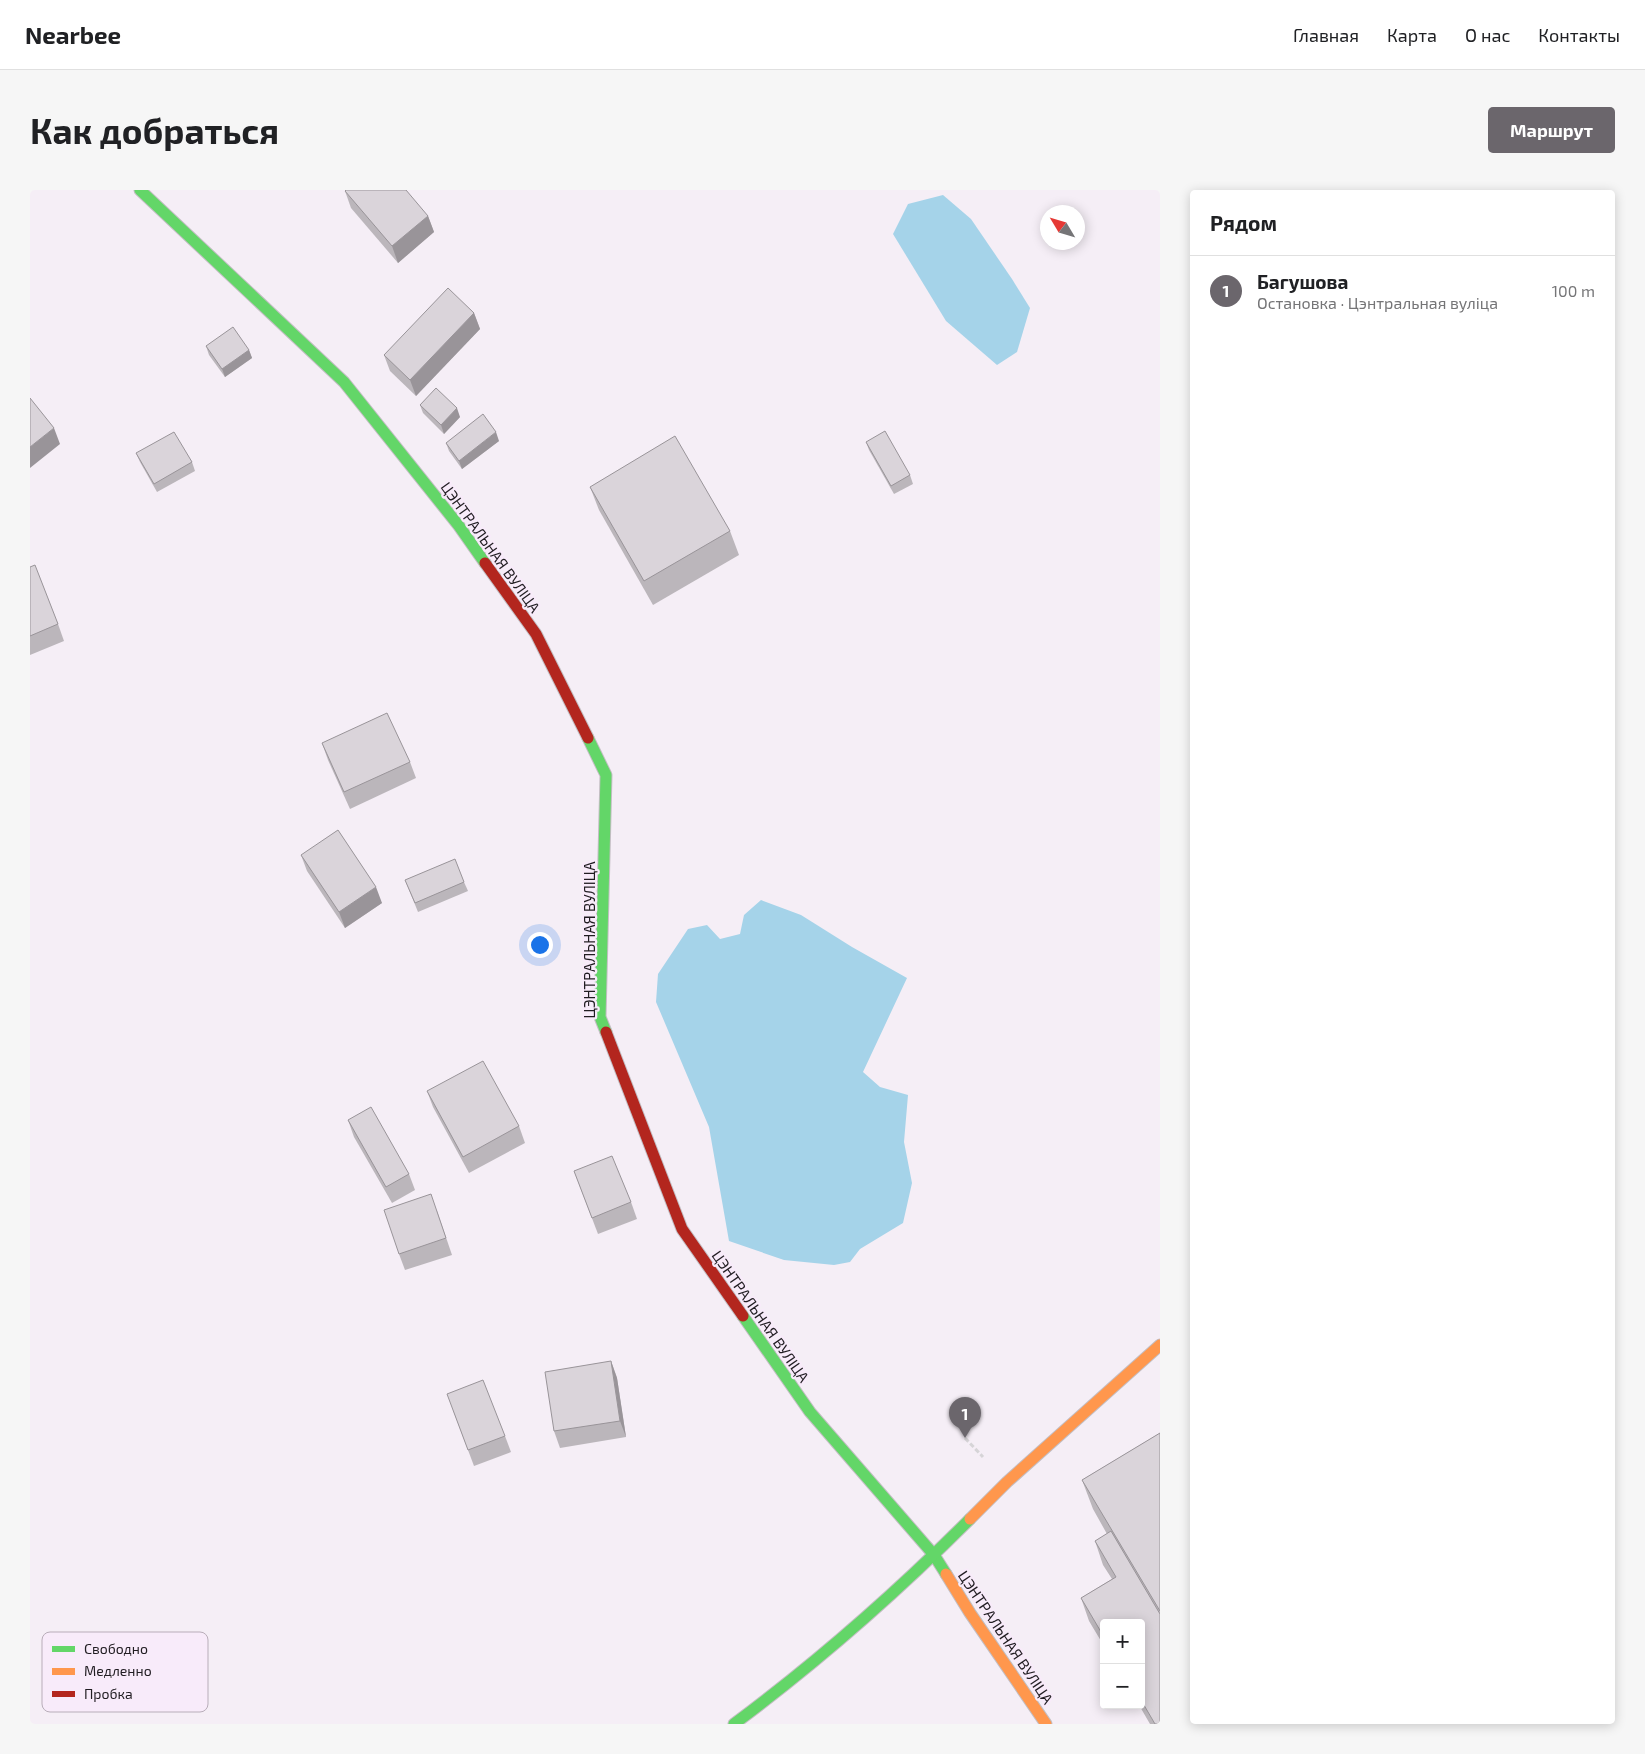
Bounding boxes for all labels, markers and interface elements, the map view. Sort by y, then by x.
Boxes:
text: Nearbee [25,20,121,49]
text: Главная [1293,24,1359,46]
text: Карта [1387,24,1437,46]
text: О нас [1465,24,1510,46]
text: Контакты [1538,24,1620,46]
button: Маршрут [1488,107,1615,153]
text: Как добраться [30,109,279,151]
north arrow [1040,205,1085,250]
text: Рядом [1210,210,1277,235]
text: Багушова [1257,270,1348,293]
text: 1 [1223,281,1229,300]
text: 100 m [1552,281,1595,300]
text: Остановка · Цэнтральная вуліца [1257,293,1498,312]
street label: ЦЭНТРАЛЬНАЯ ВУЛІЦА [438,478,545,616]
street label: ЦЭНТРАЛЬНАЯ ВУЛІЦА [580,861,598,1018]
your location [527,932,553,958]
street label: ЦЭНТРАЛЬНАЯ ВУЛІЦА [709,1247,814,1386]
pin: 1 [949,1397,981,1438]
street label: ЦЭНТРАЛЬНАЯ ВУЛІЦА [955,1567,1058,1708]
map controls [1100,1619,1145,1709]
button: + [1100,1619,1145,1664]
legend [42,1632,208,1712]
text: Свободно [84,1640,148,1657]
text: Медленно [84,1662,152,1679]
button: − [1100,1664,1145,1709]
text: Пробка [84,1685,133,1702]

